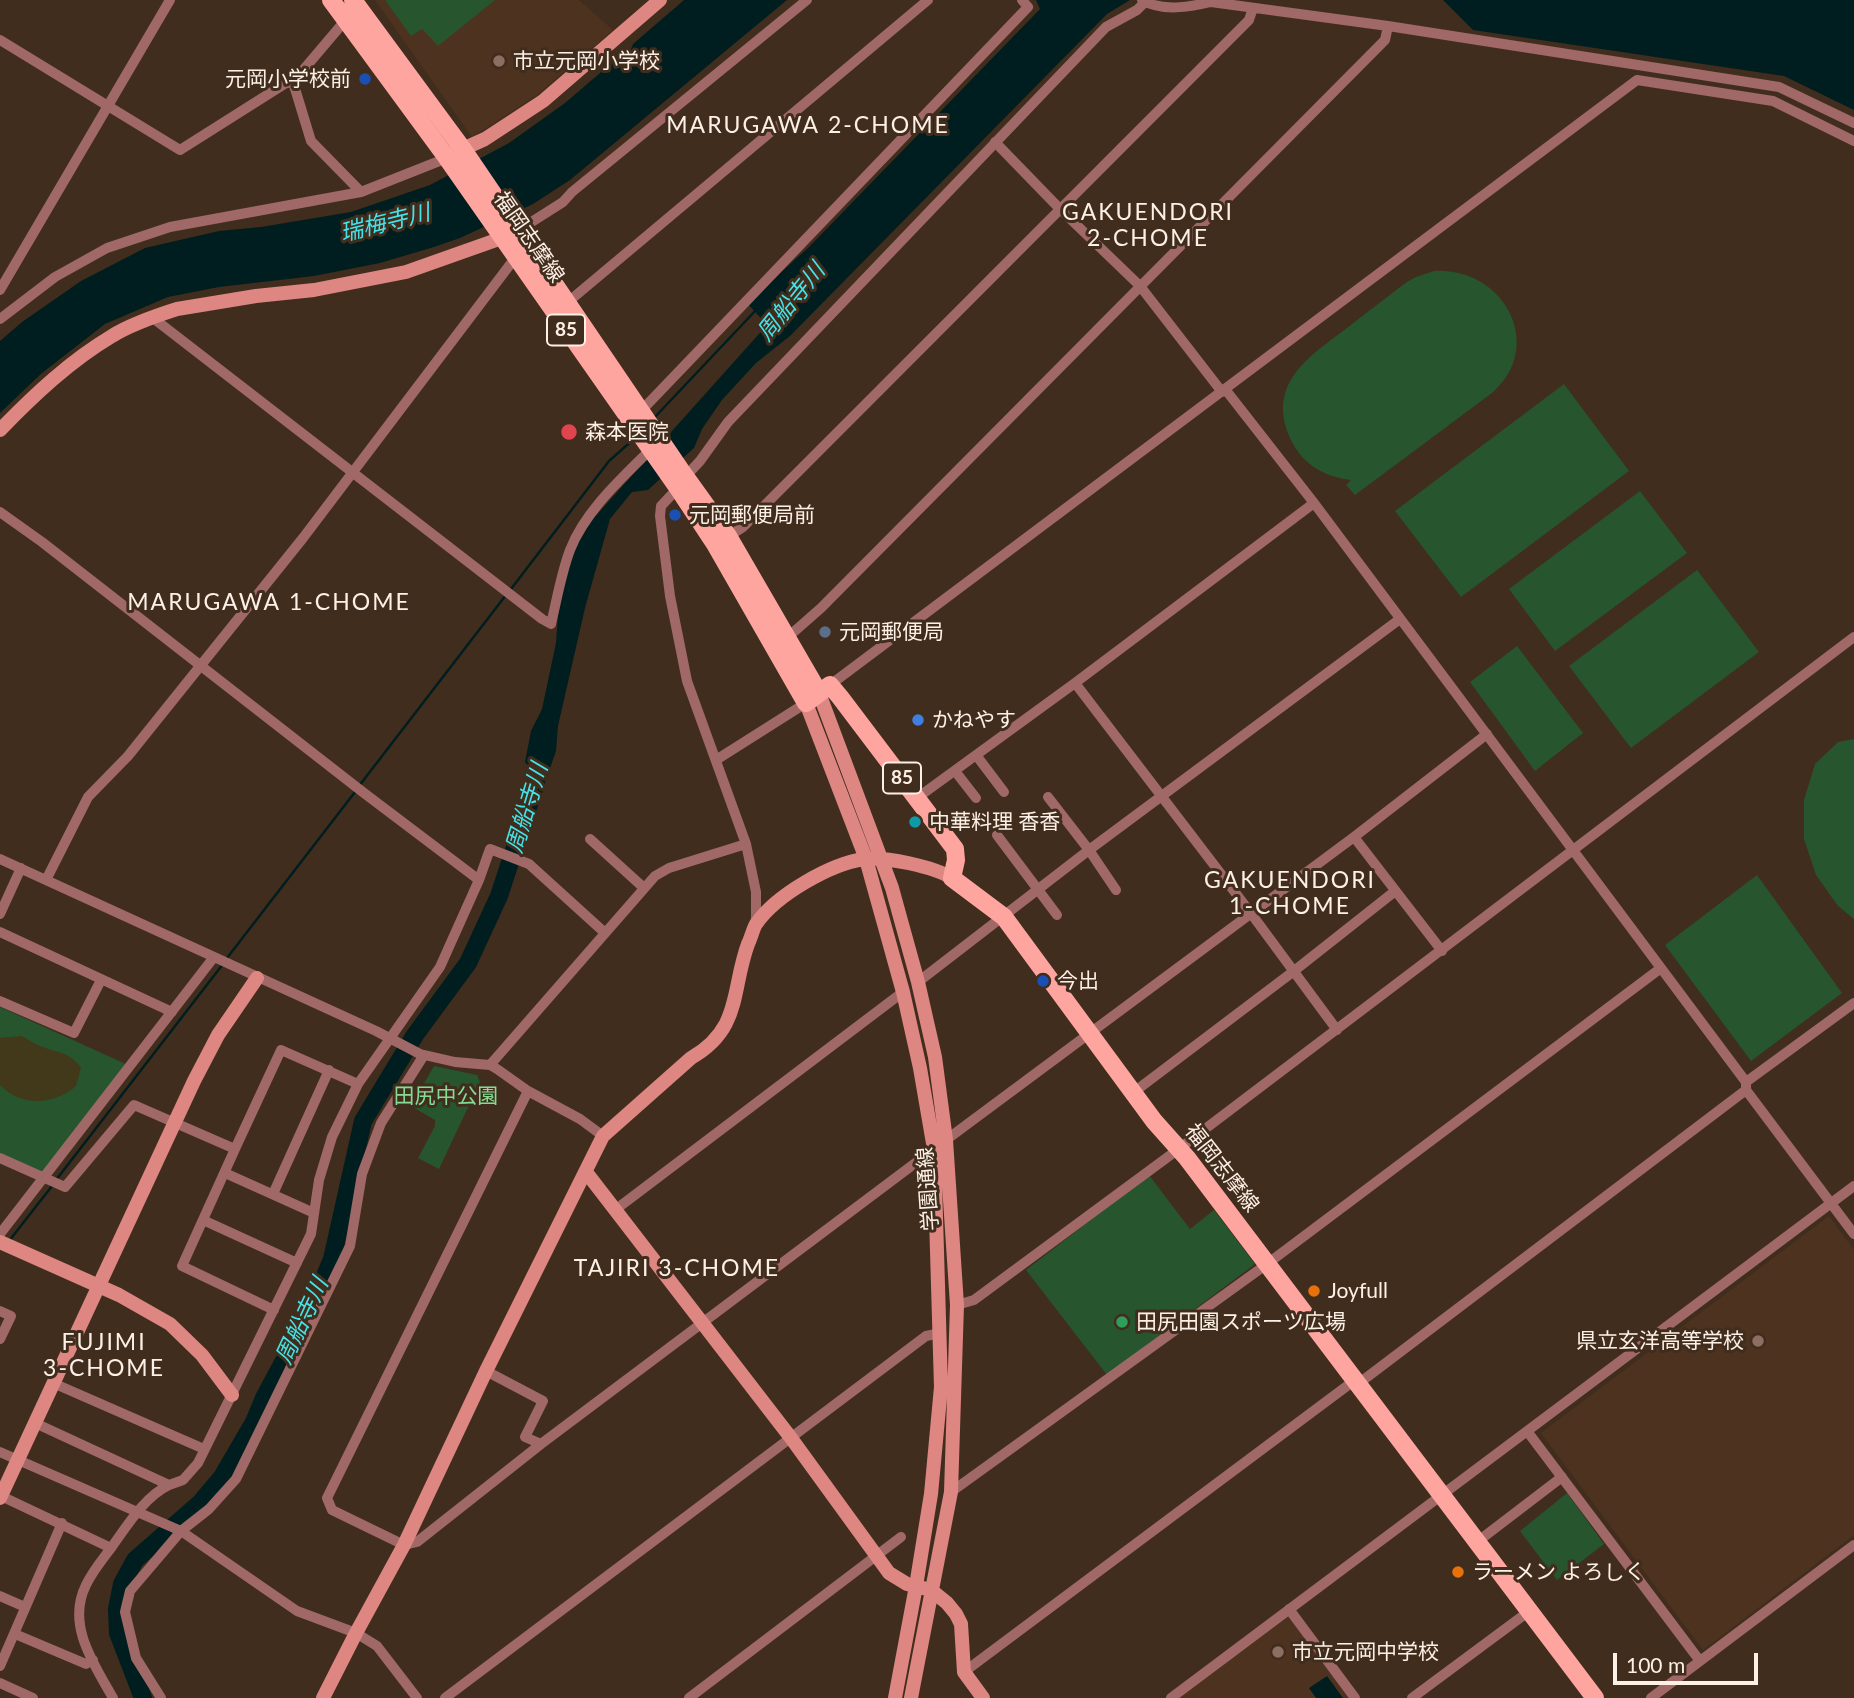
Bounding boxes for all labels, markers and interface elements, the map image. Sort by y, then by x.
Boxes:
place label: 市立元岡小学校 [513,48,660,74]
marker: 市立元岡小学校 [491,53,507,69]
place label: 元岡小学校前 [225,66,351,92]
marker: 元岡小学校前 [357,71,373,87]
district label: MARUGAWA 2-CHOME [668,112,948,140]
street label: 福岡志摩線 [489,187,569,287]
water label: 瑞梅寺川 [337,198,433,248]
district label: GAKUENDORI 2-CHOME [1063,199,1233,253]
water label: 周船寺川 [751,258,831,346]
road number: 85 [547,314,585,346]
place label: 森本医院 [585,419,669,445]
marker: 森本医院 [559,422,579,442]
place label: 元岡郵便局前 [689,502,815,528]
marker: 元岡郵便局前 [667,507,683,523]
district label: MARUGAWA 1-CHOME [129,589,409,617]
place label: 元岡郵便局 [839,619,944,645]
marker: 元岡郵便局 [817,624,833,640]
place label: かねやす [932,707,1016,733]
marker: かねやす [910,712,926,728]
water label: 周船寺川 [500,760,554,856]
road number: 85 [883,762,921,793]
place label: 中華料理 香香 [929,809,1060,835]
marker: 中華料理 香香 [907,814,923,830]
district label: GAKUENDORI 1-CHOME [1205,867,1375,921]
place label: 今出 [1057,968,1099,994]
marker: 今出 [1035,973,1051,989]
park label: 田尻中公園 [394,1083,498,1109]
street label: 福岡志摩線 [1180,1119,1264,1217]
street label: 学園通線 [913,1146,943,1232]
district label: TAJIRI 3-CHOME [576,1255,778,1283]
water label: 周船寺川 [270,1273,334,1369]
place label: Joyfull [1328,1278,1388,1304]
marker: Joyfull [1306,1283,1322,1299]
place label: 田尻田園スポーツ広場 [1136,1309,1346,1335]
marker: 田尻田園スポーツ広場 [1114,1314,1130,1330]
place label: 県立玄洋高等学校 [1576,1328,1744,1354]
district label: FUJIMI 3-CHOME [44,1329,164,1383]
marker: 県立玄洋高等学校 [1750,1333,1766,1349]
place label: ラーメン よろしく [1472,1559,1645,1585]
marker: ラーメン よろしく [1450,1564,1466,1580]
scale bar [1616,1638,1761,1682]
place label: 市立元岡中学校 [1292,1639,1439,1665]
marker: 市立元岡中学校 [1270,1644,1286,1660]
text: 100 m [1626,1652,1685,1677]

